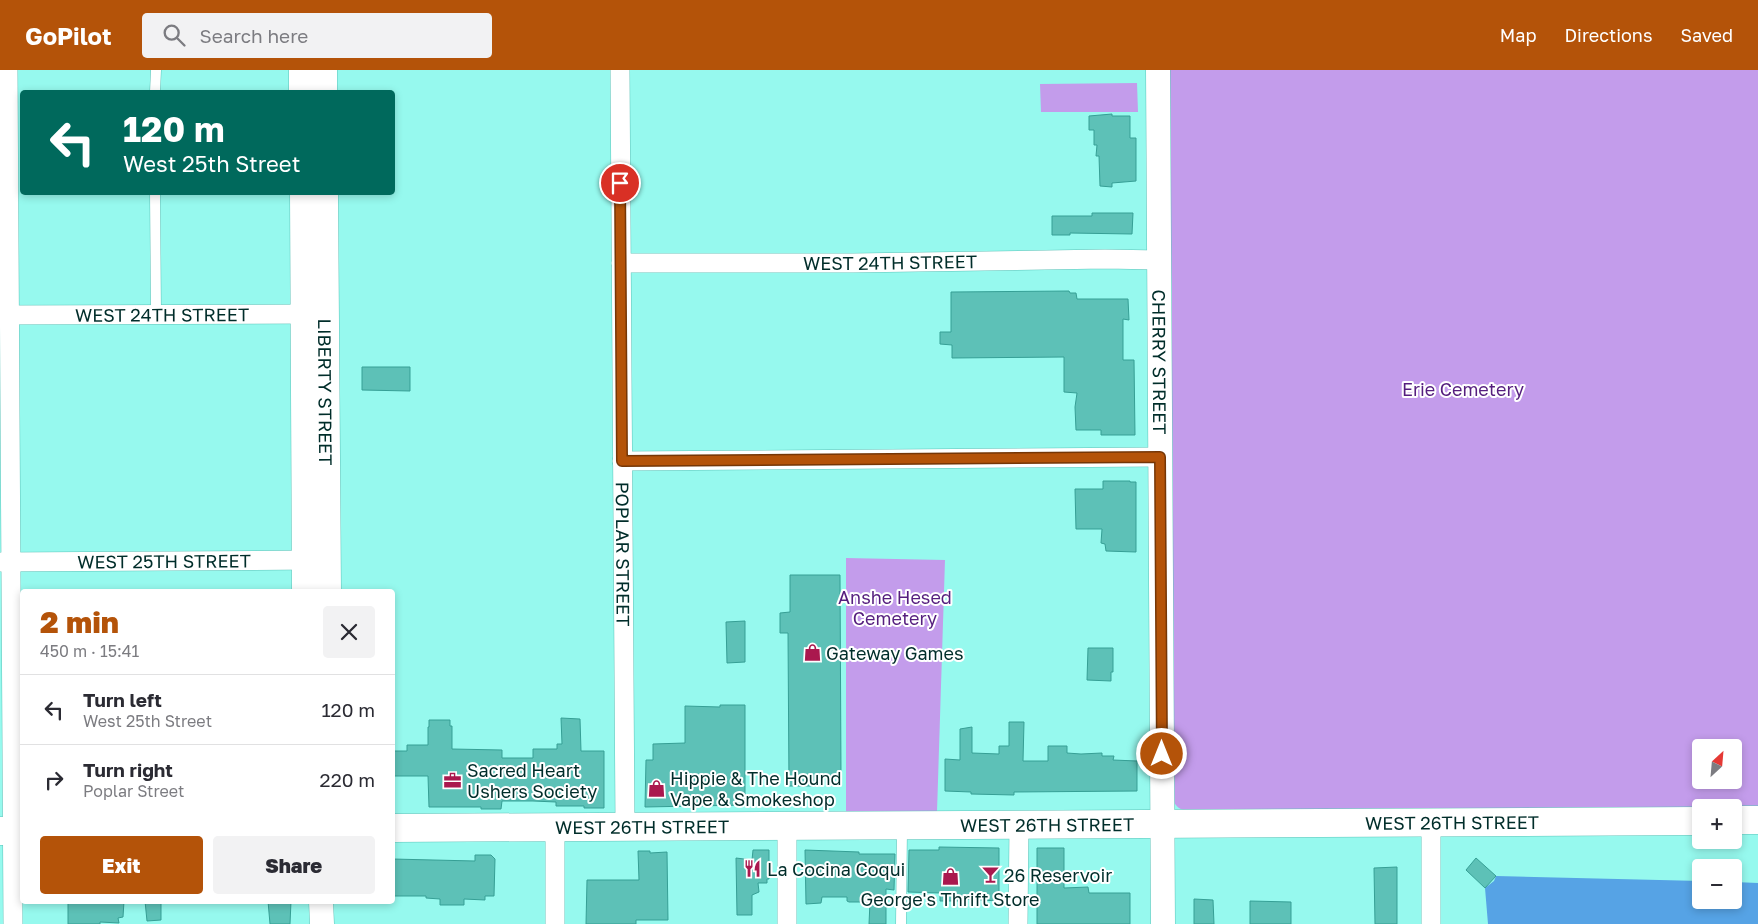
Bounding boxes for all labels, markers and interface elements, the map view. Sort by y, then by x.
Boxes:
search box [142,13,492,58]
text: GoPilot [25,21,112,50]
icon: search [160,21,188,49]
text: Search here [200,24,308,47]
text: Map [1500,24,1536,46]
text: Directions [1564,24,1652,46]
text: Saved [1680,24,1733,46]
text: 120 m [123,108,225,150]
icon: left [40,110,105,175]
text: West 25th Street [123,150,300,177]
pin [599,162,641,204]
icon: arrive [606,169,634,197]
street label: WEST 24TH STREET [803,250,977,274]
street label: CHERRY STREET [1148,289,1171,435]
street label: WEST 24TH STREET [75,303,249,326]
street label: LIBERTY STREET [314,318,337,466]
park label: Erie Cemetery [1402,378,1524,400]
street label: POPLAR STREET [612,482,635,626]
street label: WEST 25TH STREET [77,549,251,573]
park label: Anshe Hesed Cemetery [838,586,952,629]
text: 2 min [40,604,119,640]
button: close [323,606,375,658]
text: 450 m · 15:41 [40,641,139,661]
place label: Gateway Games [826,642,964,664]
shop icon: Gateway Games [802,643,822,663]
text: Turn left [83,688,162,711]
icon: left [40,696,68,724]
text: 120 m [321,698,375,721]
text: West 25th Street [83,711,212,731]
position arrow [1135,727,1187,779]
north arrow [1692,739,1742,789]
map controls [1692,739,1742,909]
text: Turn right [83,758,173,781]
place label: Sacred Heart Ushers Society [467,759,597,802]
icon: right [40,766,68,794]
place label: Hippie & The Hound Vape & Smokeshop [670,767,842,810]
text: 220 m [320,768,375,791]
office icon: Sacred Heart Ushers Society [443,770,463,790]
shop icon: Hippie & The Hound Vape & Smokeshop [646,778,666,798]
text: Poplar Street [83,781,185,801]
button: + [1692,799,1742,849]
street label: WEST 26TH STREET [1365,811,1539,834]
street label: WEST 26TH STREET [960,813,1134,836]
street label: WEST 26TH STREET [555,815,729,838]
button: Exit [40,836,203,894]
button: Share [213,836,375,894]
place label: La Cocina Coqui [767,858,905,880]
restaurant icon: La Cocina Coqui [743,859,763,879]
button: − [1692,859,1742,909]
place label: 26 Reservoir [1004,864,1112,886]
bar icon: 26 Reservoir [980,865,1000,885]
shop icon: George's Thrift Store [940,866,960,886]
place label: George's Thrift Store [860,888,1040,910]

